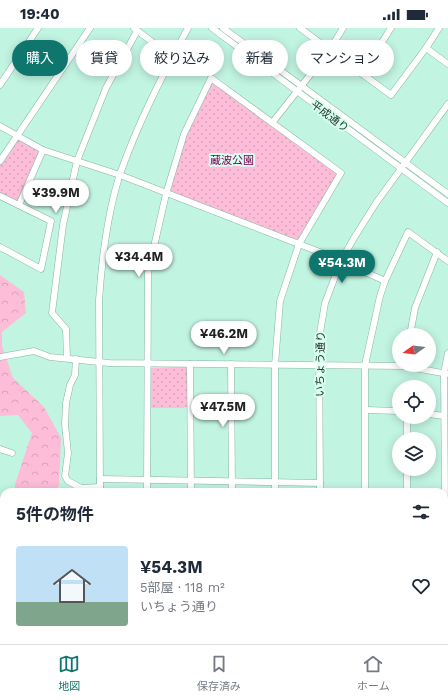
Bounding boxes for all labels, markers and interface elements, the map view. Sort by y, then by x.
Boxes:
text: 19:40 [20,5,60,23]
chip: 購入 [12,40,68,76]
chip: 賃貸 [76,40,132,76]
chip: 絞り込み [140,40,224,76]
chip: 新着 [232,40,288,76]
chip: マンション [296,40,394,76]
street label: 平成通り [308,98,351,135]
park label: 蔵波公園 [210,154,254,167]
pin: ¥39.9M [23,180,89,214]
text: ¥39.9M [32,185,80,200]
pin: ¥34.4M [106,244,172,278]
text: ¥34.4M [115,249,163,264]
pin: ¥54.3M [309,250,375,284]
text: ¥54.3M [318,255,366,270]
pin: ¥46.2M [191,321,257,355]
text: ¥46.2M [200,326,248,341]
north arrow [392,328,436,372]
map controls [392,328,436,476]
street label: いちょう通り [313,331,328,397]
button: locate [392,380,436,424]
pin: ¥47.5M [190,394,256,428]
text: ¥47.5M [200,399,246,414]
button: layers [392,432,436,476]
icon: filters [410,501,432,523]
text: 5件の物件 [16,504,94,524]
text: ¥54.3M [140,557,203,577]
icon: home [48,562,96,610]
icon: heart [410,575,432,597]
text: 5部屋 · 118 m² [140,580,225,595]
text: いちょう通り [140,599,218,614]
tab: 地図 [58,653,80,693]
tab: 保存済み [197,653,241,693]
tab: ホーム [357,653,390,693]

